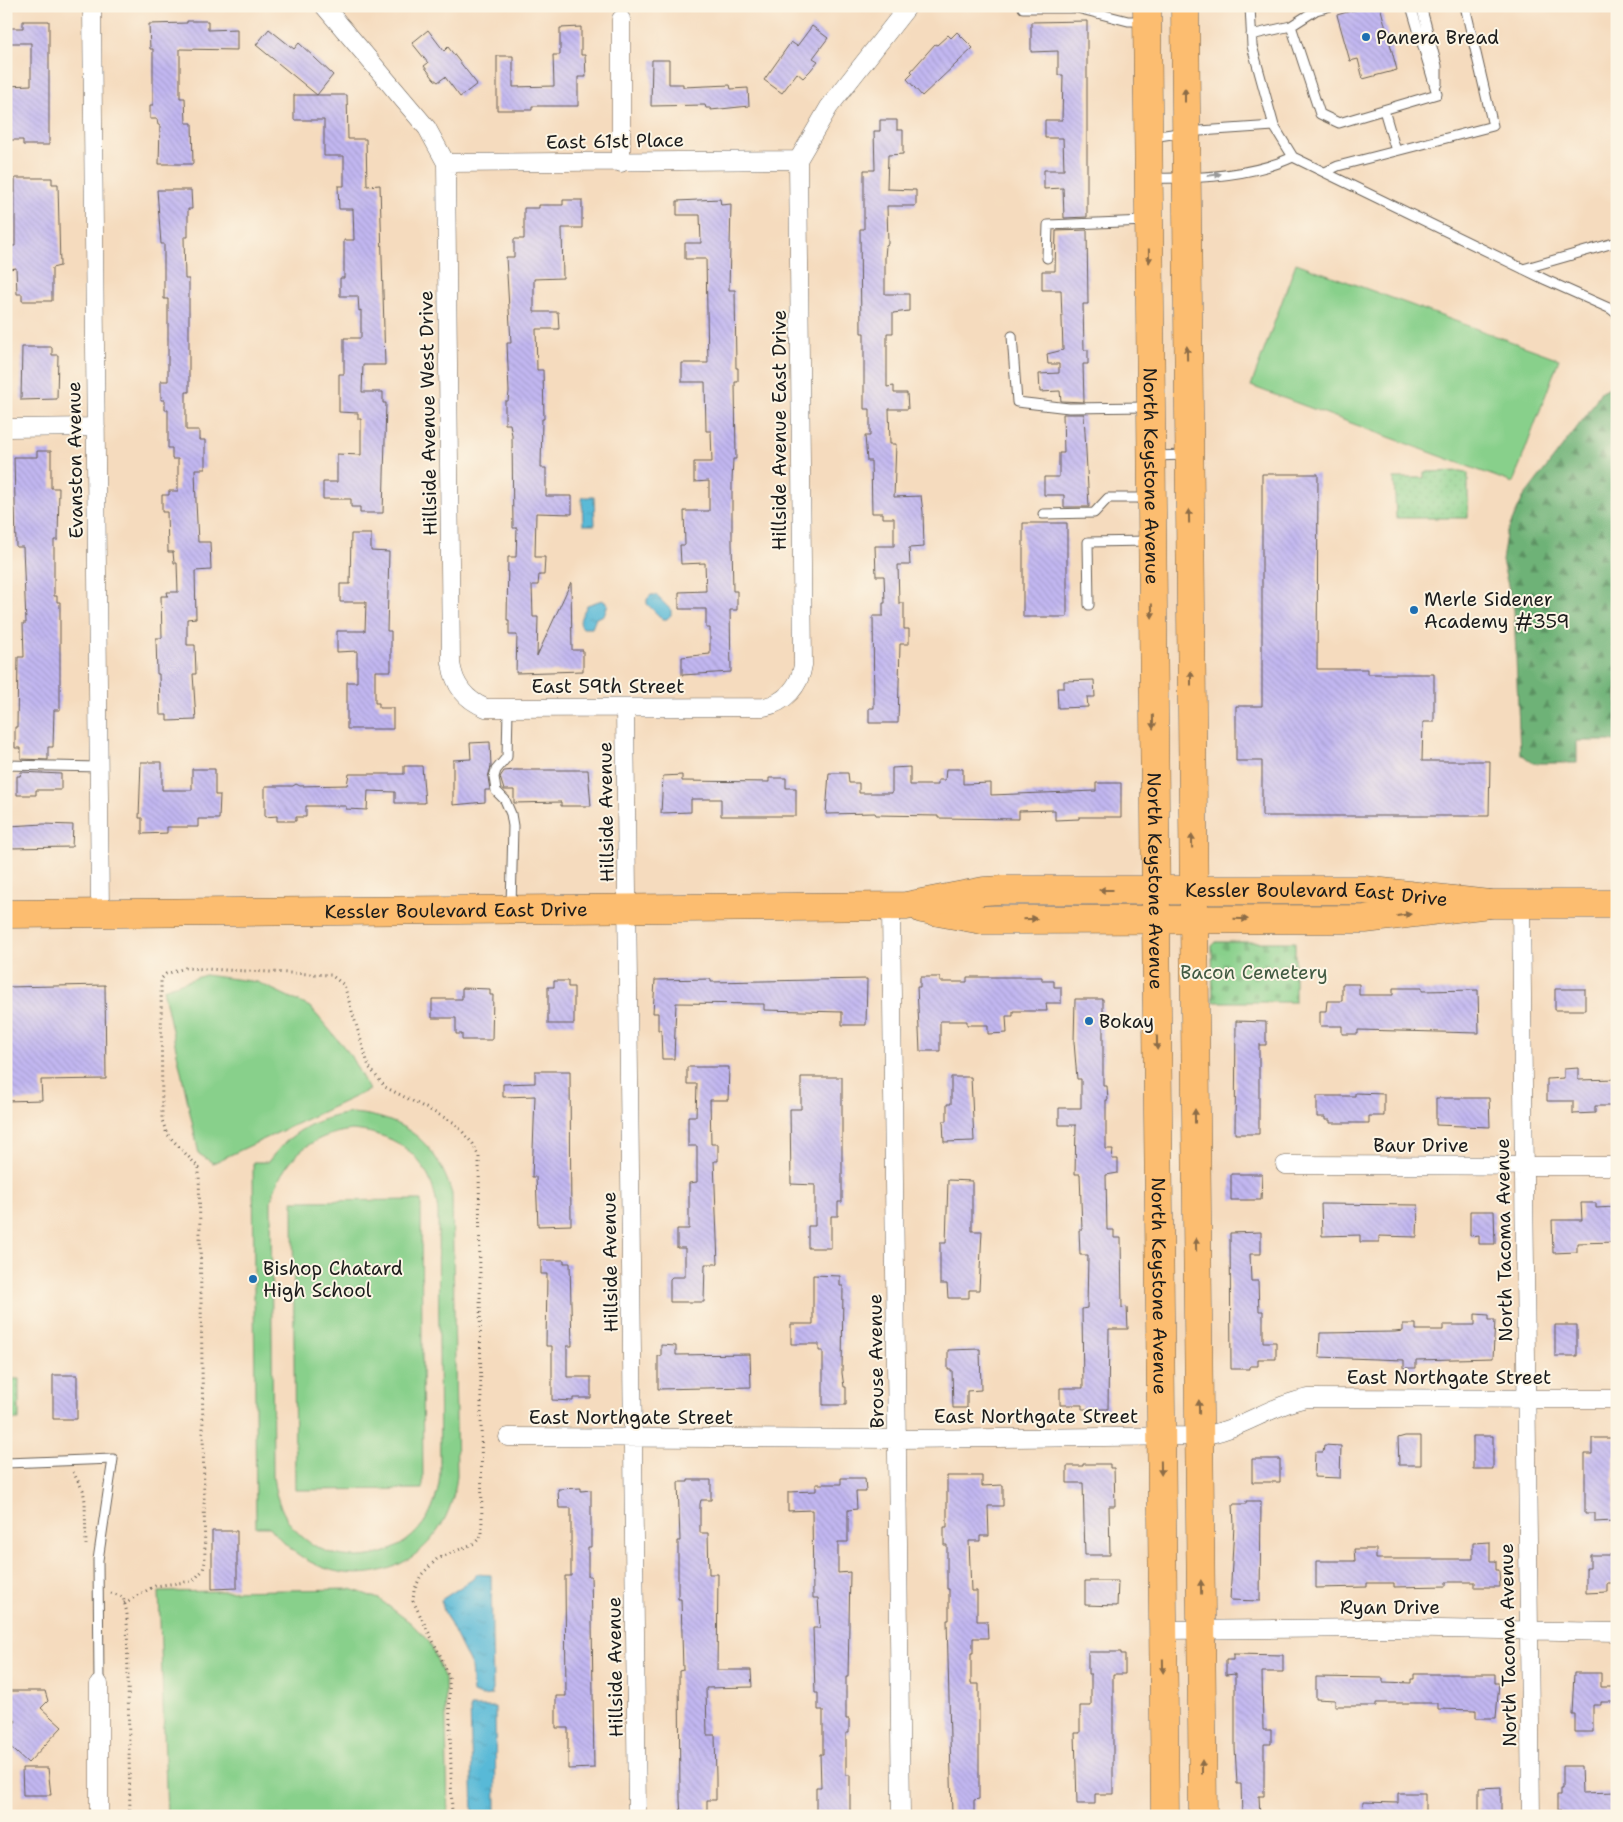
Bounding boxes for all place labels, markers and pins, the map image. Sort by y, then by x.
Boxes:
place label: Panera Bread [1376,25,1499,50]
marker: Panera Bread [1360,31,1372,43]
place label: Merle Sidener Academy #359 [1424,587,1570,634]
marker: Merle Sidener Academy #359 [1408,604,1420,616]
place label: Bokay [1099,1009,1154,1034]
marker: Bokay [1083,1015,1095,1027]
place label: Bishop Chatard High School [263,1256,403,1303]
marker: Bishop Chatard High School [247,1273,259,1285]

